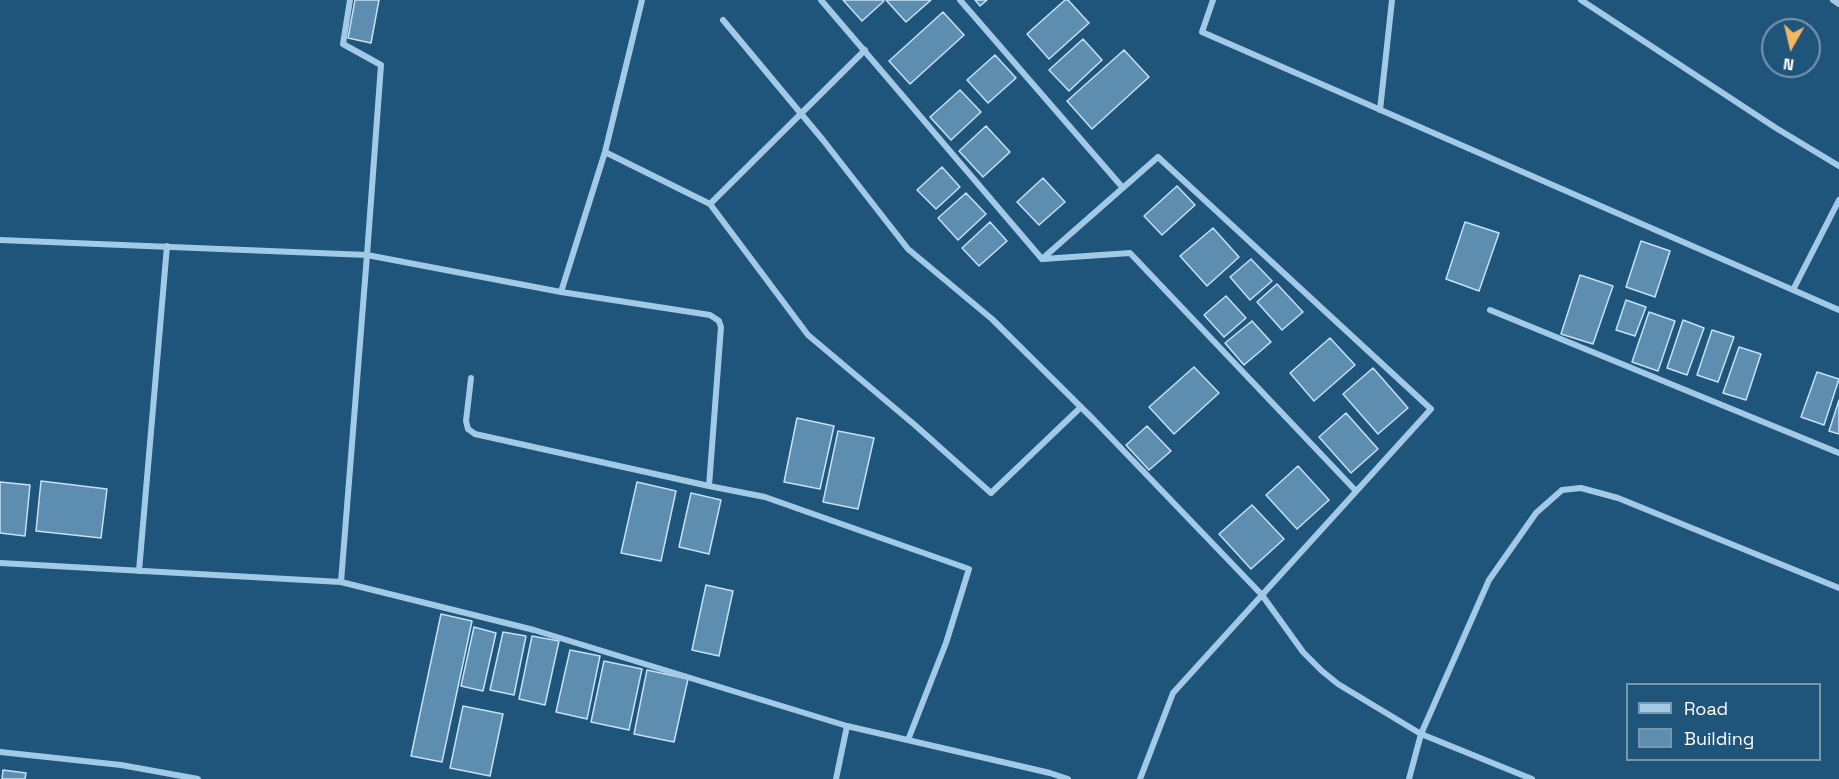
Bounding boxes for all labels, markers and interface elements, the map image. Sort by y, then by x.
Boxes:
north arrow [1761,18,1821,78]
text: N [1782,53,1795,75]
legend [1626,683,1821,761]
text: Road [1684,697,1728,720]
text: Building [1684,727,1754,750]

